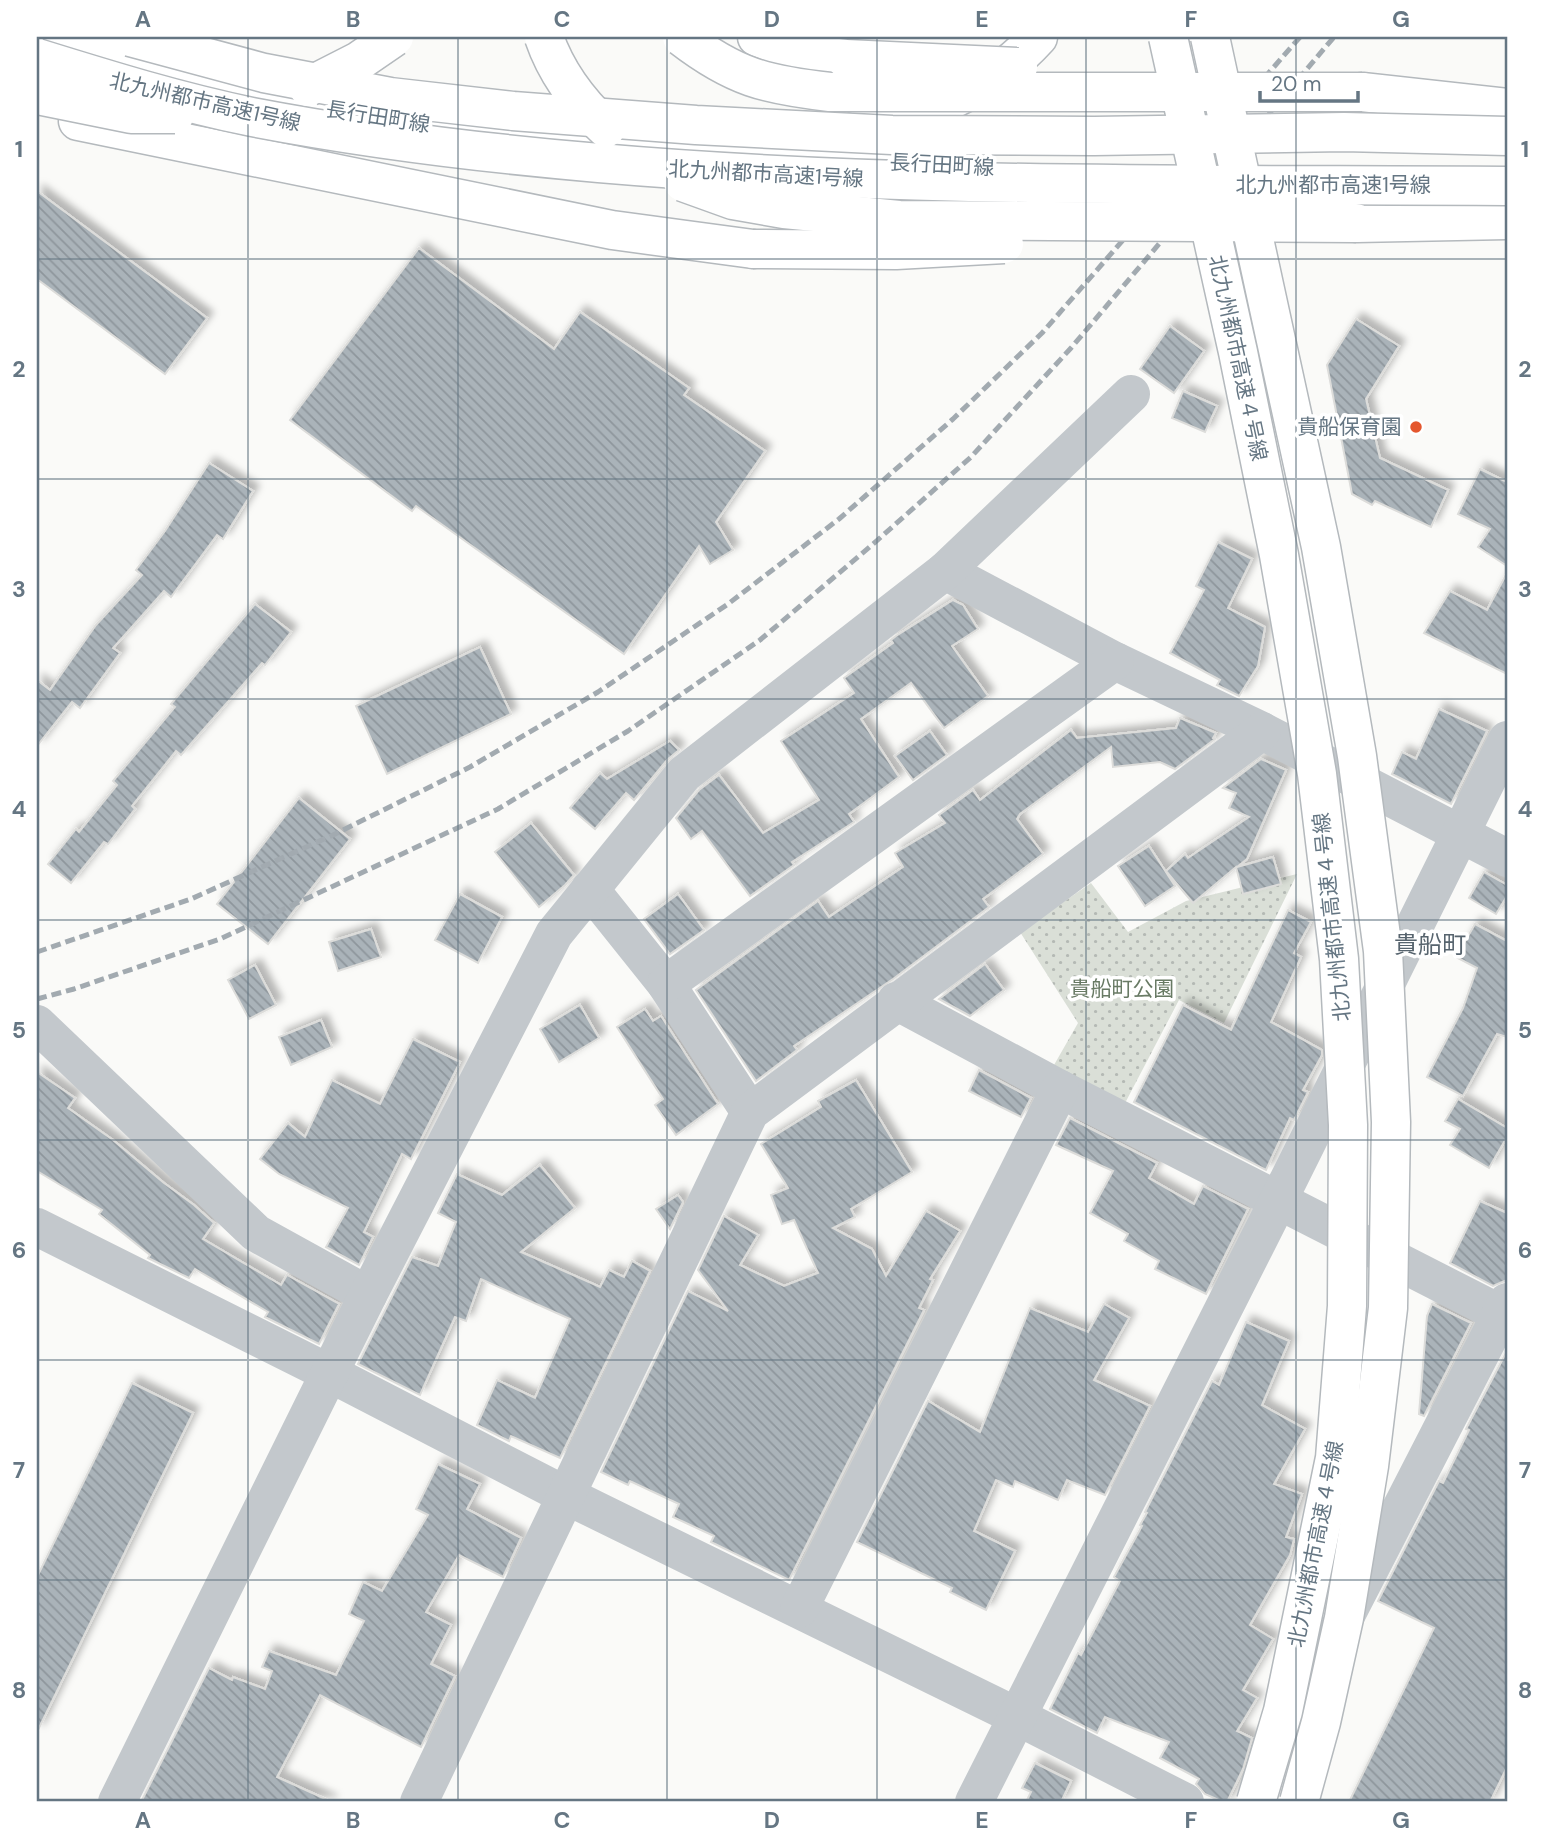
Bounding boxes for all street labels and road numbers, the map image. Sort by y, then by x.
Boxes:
street label: 北九州都市高速1号線 [107,66,303,138]
street label: 長行田町線 [324,95,432,139]
street label: 長行田町線 [889,148,995,182]
street label: 北九州都市高速1号線 [668,155,864,193]
street label: 北九州都市高速1号線 [1235,171,1431,199]
street label: 北九州都市高速４号線 [1202,252,1274,464]
street label: 北九州都市高速４号線 [1307,811,1357,1023]
street label: 北九州都市高速４号線 [1282,1438,1350,1650]

